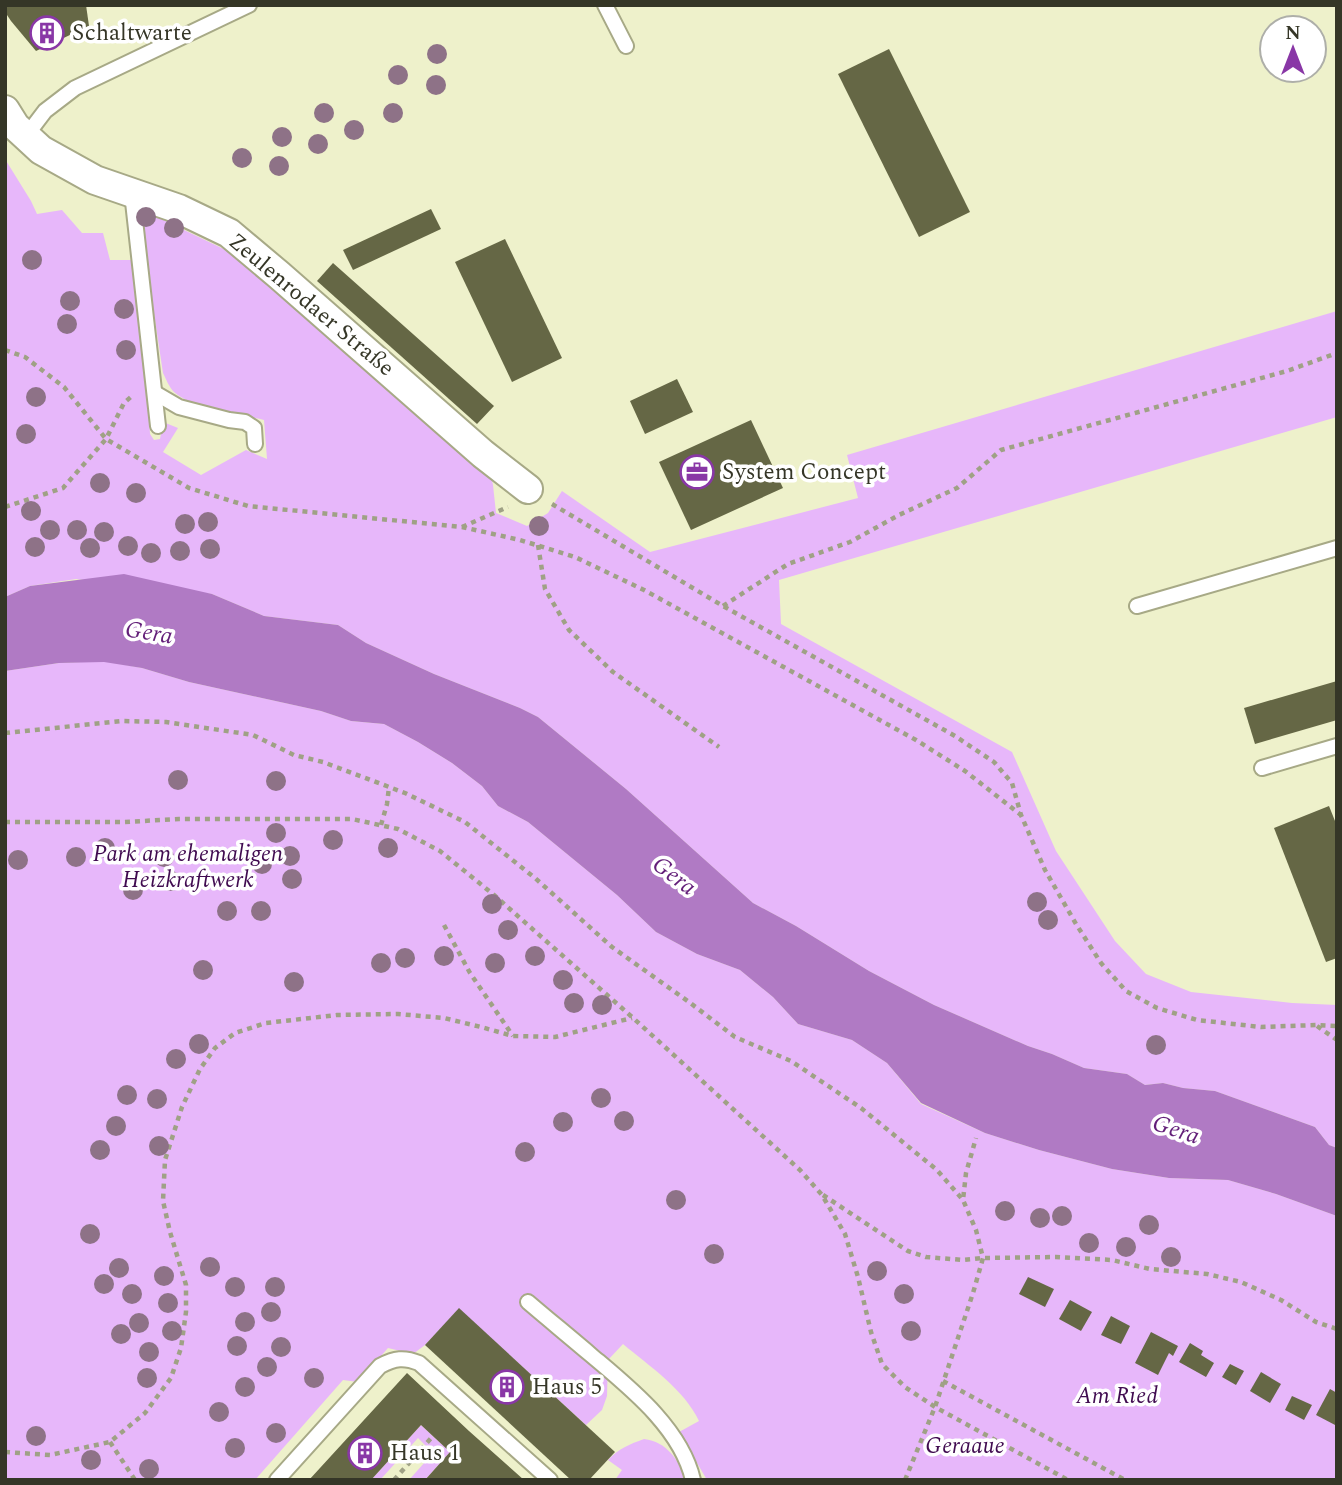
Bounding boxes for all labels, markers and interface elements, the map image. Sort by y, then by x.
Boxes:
building icon: Schaltwarte [28,14,66,52]
north arrow [1258,14,1328,84]
place label: Schaltwarte [72,16,192,51]
text: N [1285,19,1301,48]
street label: Zeulenrodaer Straße [220,225,402,385]
office icon: System Concept [678,453,716,491]
place label: System Concept [722,455,886,490]
water label: Gera [123,611,175,655]
park label: Park am ehemaligen Heizkraftwerk [93,837,283,898]
water label: Gera [644,847,704,905]
water label: Gera [1148,1105,1204,1155]
building icon: Haus 5 [488,1368,526,1406]
place label: Haus 5 [532,1370,602,1405]
park label: Am Ried [1075,1379,1158,1414]
park label: Geraaue [925,1429,1005,1464]
building icon: Haus 1 [346,1434,384,1472]
place label: Haus 1 [390,1436,460,1471]

